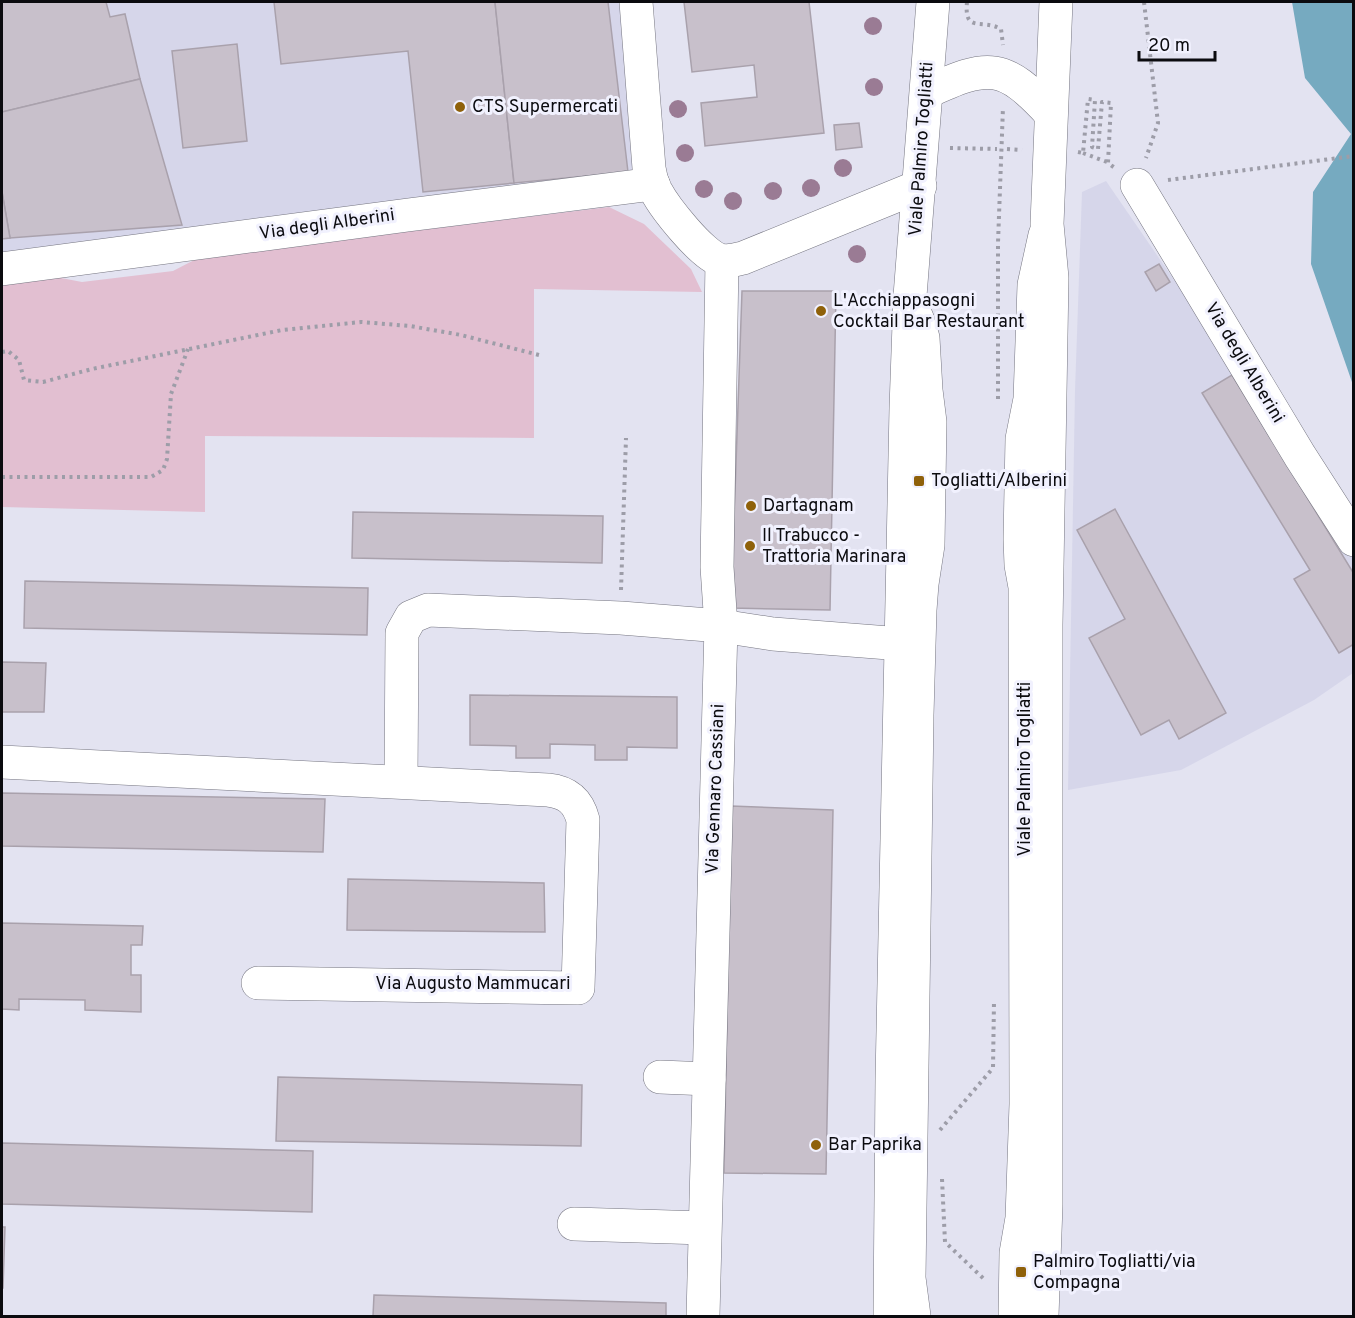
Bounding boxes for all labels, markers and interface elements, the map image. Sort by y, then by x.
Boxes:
scale bar [1139,24,1216,62]
text: 20 m [1148,35,1190,58]
street label: Viale Palmiro Togliatti [904,61,940,237]
place label: CTS Supermercati [472,96,618,119]
marker: CTS Supermercati [453,100,467,114]
street label: Via degli Alberini [258,204,396,246]
place label: L'Acchiappasogni Cocktail Bar Restaurant [833,290,1025,334]
street label: Via degli Alberini [1199,299,1289,427]
marker: L'Acchiappasogni Cocktail Bar Restaurant [814,304,828,318]
place label: Togliatti/Alberini [931,470,1067,493]
marker: Togliatti/Alberini [912,474,926,488]
place label: Dartagnam [763,495,854,518]
marker: Dartagnam [744,499,758,513]
place label: Il Trabucco - Trattoria Marinara [762,525,906,569]
marker: Il Trabucco - Trattoria Marinara [743,539,757,553]
street label: Viale Palmiro Togliatti [1014,682,1037,856]
street label: Via Gennaro Cassiani [702,703,730,875]
street label: Via Augusto Mammucari [375,973,571,996]
place label: Bar Paprika [828,1134,922,1157]
marker: Bar Paprika [809,1138,823,1152]
place label: Palmiro Togliatti/via Compagna [1033,1251,1196,1295]
marker: Palmiro Togliatti/via Compagna [1014,1265,1028,1279]

